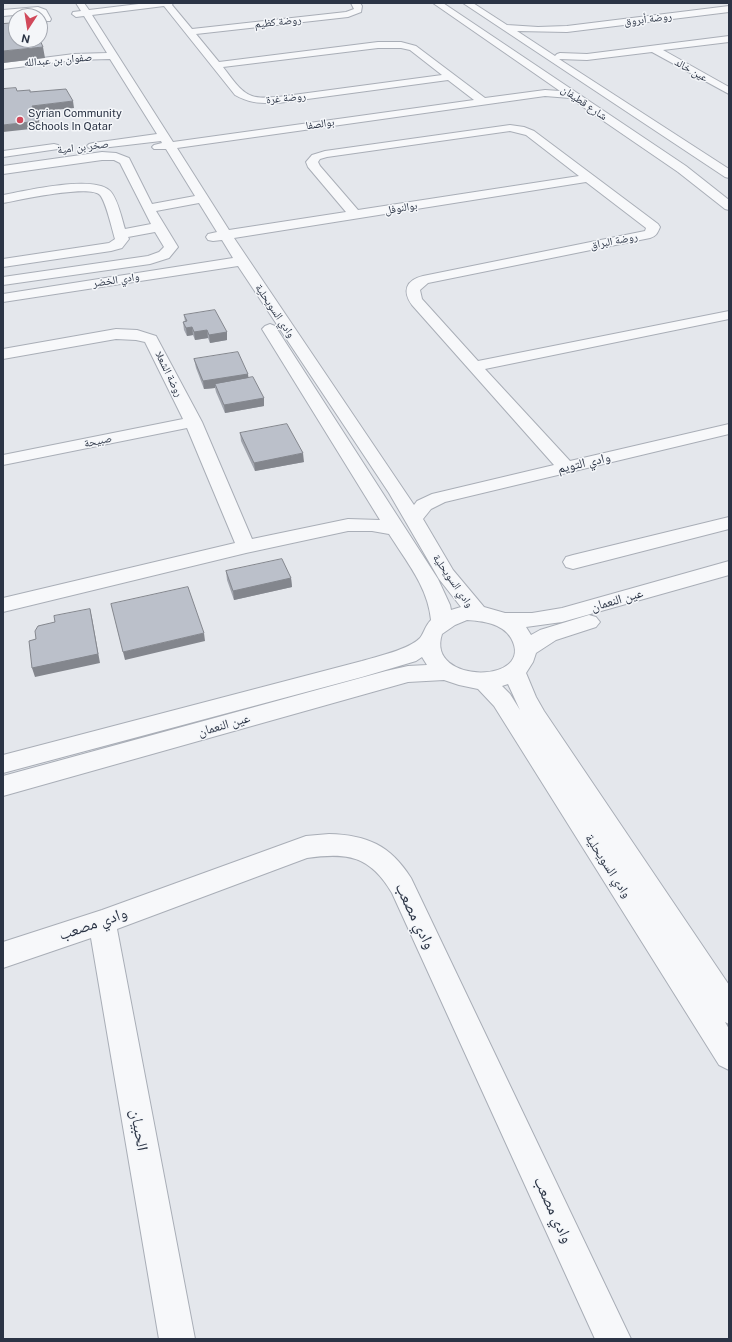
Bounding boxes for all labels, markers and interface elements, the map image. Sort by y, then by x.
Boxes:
north arrow [8,8,48,48]
street label: روضة أبروق [623,10,673,28]
street label: روضة كظيم [254,13,302,31]
text: N [20,32,31,46]
street label: صفوان بن عبدالله [23,50,93,70]
street label: عين خالد [672,56,710,84]
street label: شارع قطيفان [559,83,609,123]
street label: روضة غرة [265,89,307,107]
place label: Syrian Community Schools In Qatar [28,107,122,133]
marker: Syrian Community Schools In Qatar [15,115,25,125]
street label: بوالصفا [305,115,335,133]
street label: صخر بن امية [56,137,110,157]
street label: بوالنوفل [384,199,418,217]
street label: روضة البراق [589,230,639,252]
street label: وادي الخضر [92,270,140,290]
street label: وادي السويحلية [252,282,298,340]
street label: روضة الشعلا [152,349,186,399]
street label: صبيحة [83,432,113,450]
street label: وادي التويم [556,449,612,477]
street label: وادي السويحلية [430,552,476,610]
street label: عين النعمان [589,585,645,615]
street label: عين النعمان [196,710,252,740]
street label: وادي السويحلية [582,831,634,901]
street label: وادي مصعب [391,880,439,952]
street label: وادي مصعب [56,903,130,945]
street label: الحبيان [126,1108,152,1152]
street label: وادي مصعب [529,1174,577,1246]

